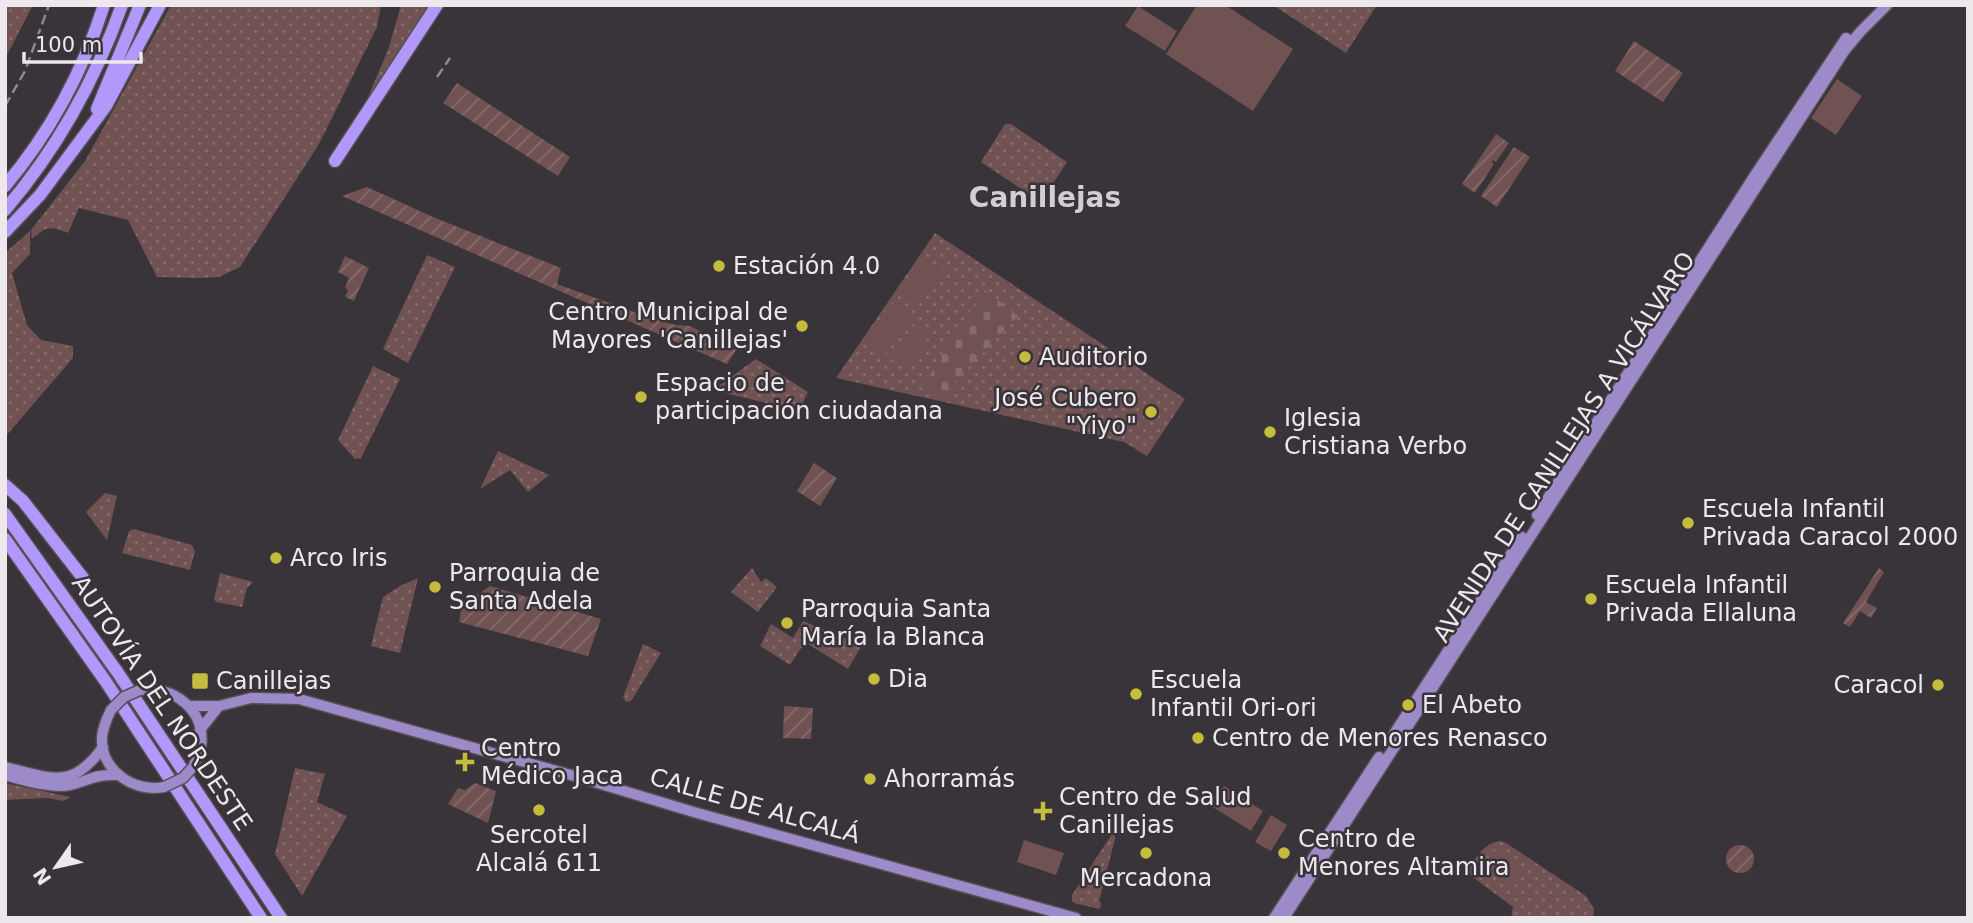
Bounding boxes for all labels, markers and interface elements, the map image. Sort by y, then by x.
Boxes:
scale bar [24,21,142,65]
text: 100 m [35,33,102,57]
district label: Canillejas [969,181,1121,214]
street label: AVENIDA DE CANILLEJAS A VICÁLVARO [1426,246,1701,647]
place label: Estación 4.0 [733,252,880,280]
marker: Estación 4.0 [711,258,727,274]
place label: Centro Municipal de Mayores 'Canillejas' [548,298,788,354]
marker: Centro Municipal de Mayores 'Canillejas' [794,318,810,334]
place label: Auditorio [1039,343,1148,371]
marker: Auditorio [1017,349,1033,365]
place label: Espacio de participación ciudadana [655,369,943,425]
place label: José Cubero "Yiyo" [992,384,1137,440]
marker: Espacio de participación ciudadana [633,389,649,405]
marker: José Cubero "Yiyo" [1143,404,1159,420]
place label: Iglesia Cristiana Verbo [1284,404,1467,460]
marker: Iglesia Cristiana Verbo [1262,424,1278,440]
place label: Escuela Infantil Privada Caracol 2000 [1702,495,1958,551]
marker: Escuela Infantil Privada Caracol 2000 [1680,515,1696,531]
place label: Arco Iris [290,544,387,572]
marker: Arco Iris [268,550,284,566]
place label: Parroquia de Santa Adela [449,559,600,615]
street label: AUTOVÍA DEL NORDESTE [66,570,259,836]
place label: Escuela Infantil Privada Ellaluna [1605,571,1797,627]
marker: Parroquia de Santa Adela [427,579,443,595]
marker: Escuela Infantil Privada Ellaluna [1583,591,1599,607]
place label: Parroquia Santa María la Blanca [801,595,991,651]
marker: Parroquia Santa María la Blanca [779,615,795,631]
place label: Dia [888,665,928,693]
place label: Escuela Infantil Ori-ori [1150,666,1317,722]
place label: Canillejas [216,667,331,695]
marker: Canillejas [190,671,210,691]
marker: Dia [866,671,882,687]
place label: Caracol [1833,671,1924,699]
marker: Caracol [1930,677,1946,693]
marker: Escuela Infantil Ori-ori [1128,686,1144,702]
place label: El Abeto [1422,691,1522,719]
marker: El Abeto [1400,697,1416,713]
place label: Centro de Menores Renasco [1212,724,1548,752]
marker: Centro de Menores Renasco [1190,730,1206,746]
place label: Centro Médico Jaca [481,734,624,790]
marker: Centro Médico Jaca [455,752,475,772]
street label: CALLE DE ALCALÁ [647,762,864,850]
place label: Ahorramás [884,765,1015,793]
marker: Ahorramás [862,771,878,787]
place label: Centro de Salud Canillejas [1059,783,1251,839]
marker: Centro de Salud Canillejas [1033,801,1053,821]
marker: Sercotel Alcalá 611 [531,802,547,818]
place label: Sercotel Alcalá 611 [476,821,602,877]
place label: Centro de Menores Altamira [1298,825,1509,881]
north arrow [21,832,91,902]
marker: Mercadona [1138,845,1154,861]
marker: Centro de Menores Altamira [1276,845,1292,861]
text: N [28,864,55,889]
place label: Mercadona [1080,864,1212,892]

